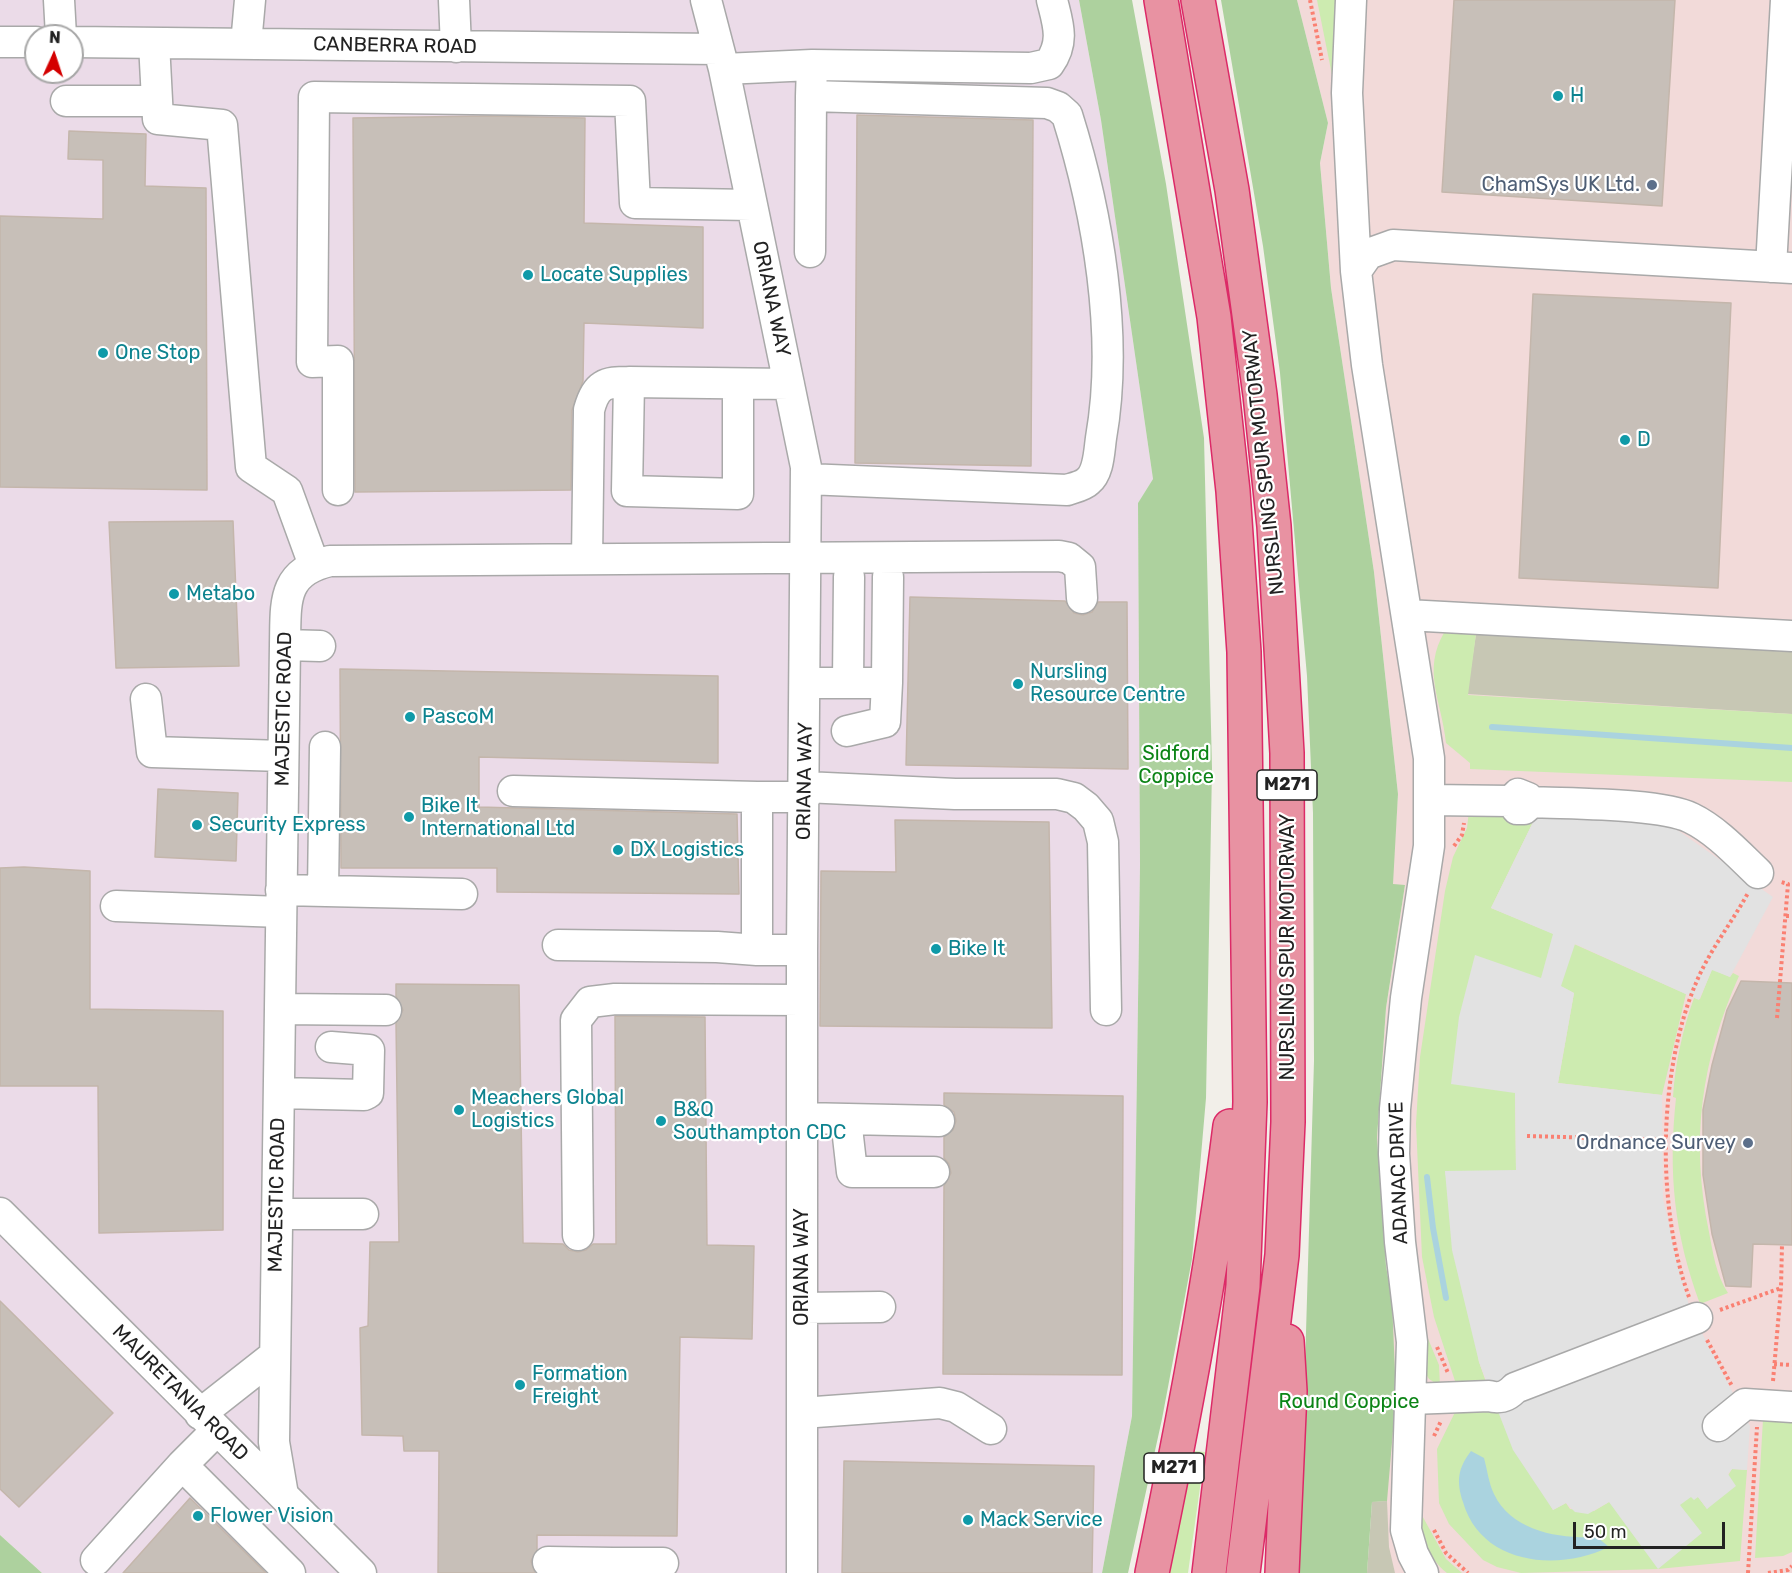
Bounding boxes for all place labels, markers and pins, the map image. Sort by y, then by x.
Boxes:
place label: H [1570,84,1584,108]
marker: H [1551,89,1565,103]
place label: ChamSys UK Ltd. [1481,173,1640,197]
marker: ChamSys UK Ltd. [1645,178,1659,192]
place label: Locate Supplies [540,263,688,287]
marker: Locate Supplies [521,268,535,282]
place label: One Stop [115,341,200,365]
marker: One Stop [96,346,110,360]
place label: D [1637,428,1651,452]
marker: D [1618,433,1632,447]
place label: Metabo [186,582,255,606]
marker: Metabo [167,587,181,601]
place label: Nursling Resource Centre [1030,660,1185,707]
marker: Nursling Resource Centre [1011,677,1025,691]
place label: PascoM [422,705,494,729]
marker: PascoM [403,710,417,724]
place label: Bike It International Ltd [421,794,575,841]
marker: Bike It International Ltd [402,810,416,824]
place label: Security Express [209,813,366,837]
marker: Security Express [190,818,204,832]
place label: DX Logistics [630,838,744,862]
marker: DX Logistics [611,843,625,857]
place label: Bike It [948,937,1005,961]
marker: Bike It [929,942,943,956]
place label: Meachers Global Logistics [471,1086,624,1133]
place label: B&Q Southampton CDC [673,1098,846,1145]
marker: Meachers Global Logistics [452,1103,466,1117]
marker: B&Q Southampton CDC [654,1114,668,1128]
place label: Ordnance Survey [1576,1131,1736,1155]
marker: Ordnance Survey [1741,1136,1755,1150]
place label: Formation Freight [532,1362,628,1409]
marker: Formation Freight [513,1378,527,1392]
place label: Flower Vision [210,1504,334,1528]
place label: Mack Service [980,1508,1103,1532]
marker: Flower Vision [191,1509,205,1523]
marker: Mack Service [961,1513,975,1527]

